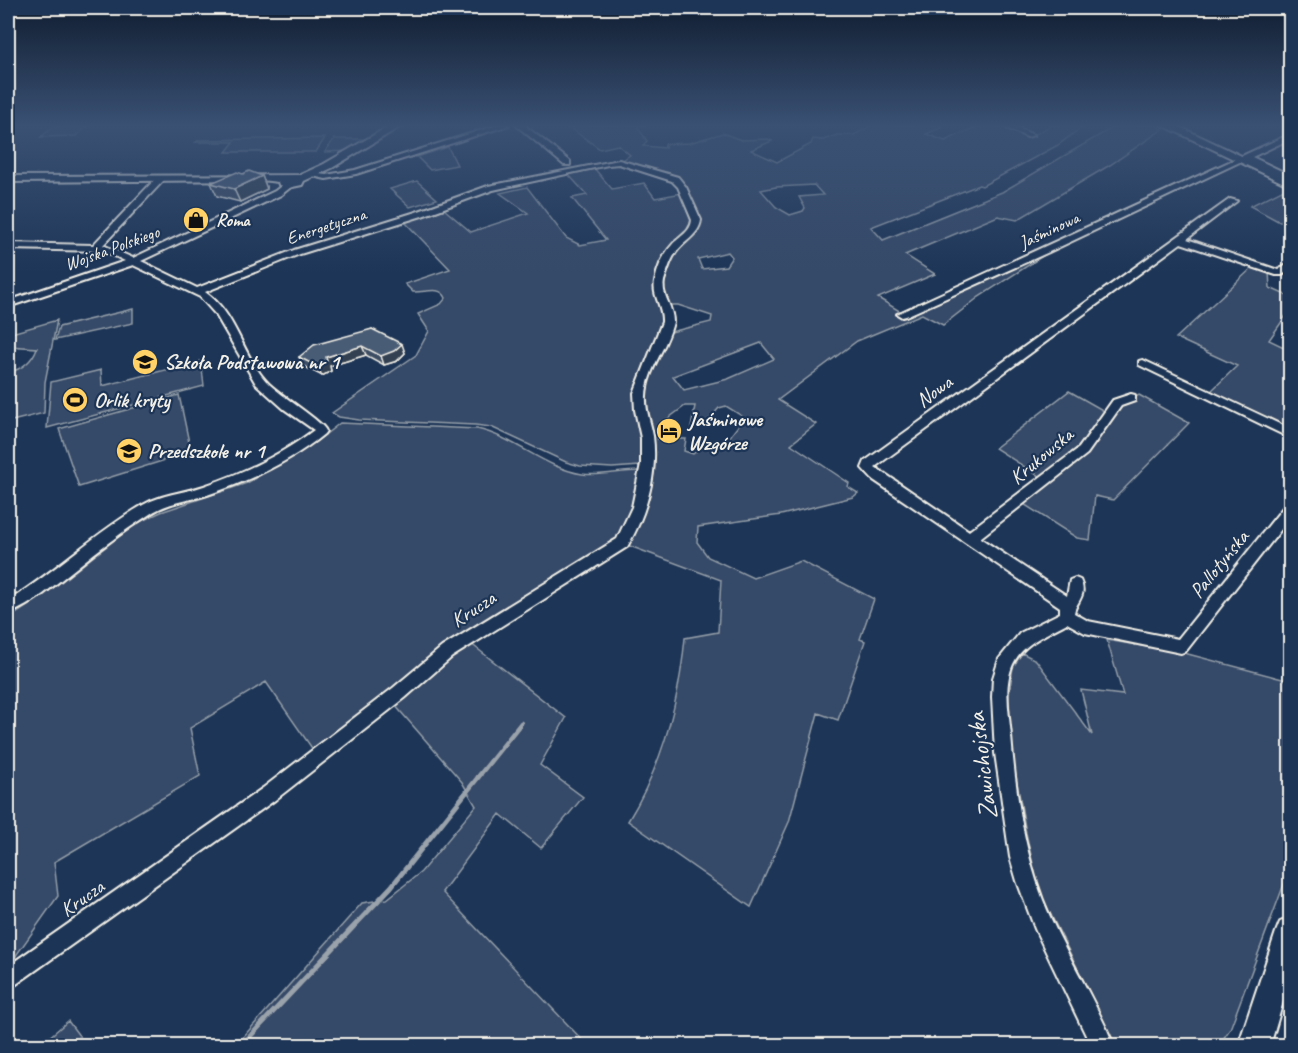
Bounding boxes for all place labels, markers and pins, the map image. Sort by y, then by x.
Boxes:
shop icon: Roma [181,205,211,235]
place label: Roma [216,209,251,231]
school or university icon: Szkoła Podstawowa nr 1 [130,347,160,377]
place label: Szkoła Podstawowa nr 1 [164,349,342,375]
sports icon: Orlik kryty [60,385,90,415]
place label: Orlik kryty [94,387,171,414]
place label: Jaśminowe Wzgórze [686,406,764,456]
hotel icon: Jaśminowe Wzgórze [654,416,684,446]
school or university icon: Przedszkole nr 1 [114,436,144,466]
place label: Przedszkole nr 1 [148,438,267,464]

